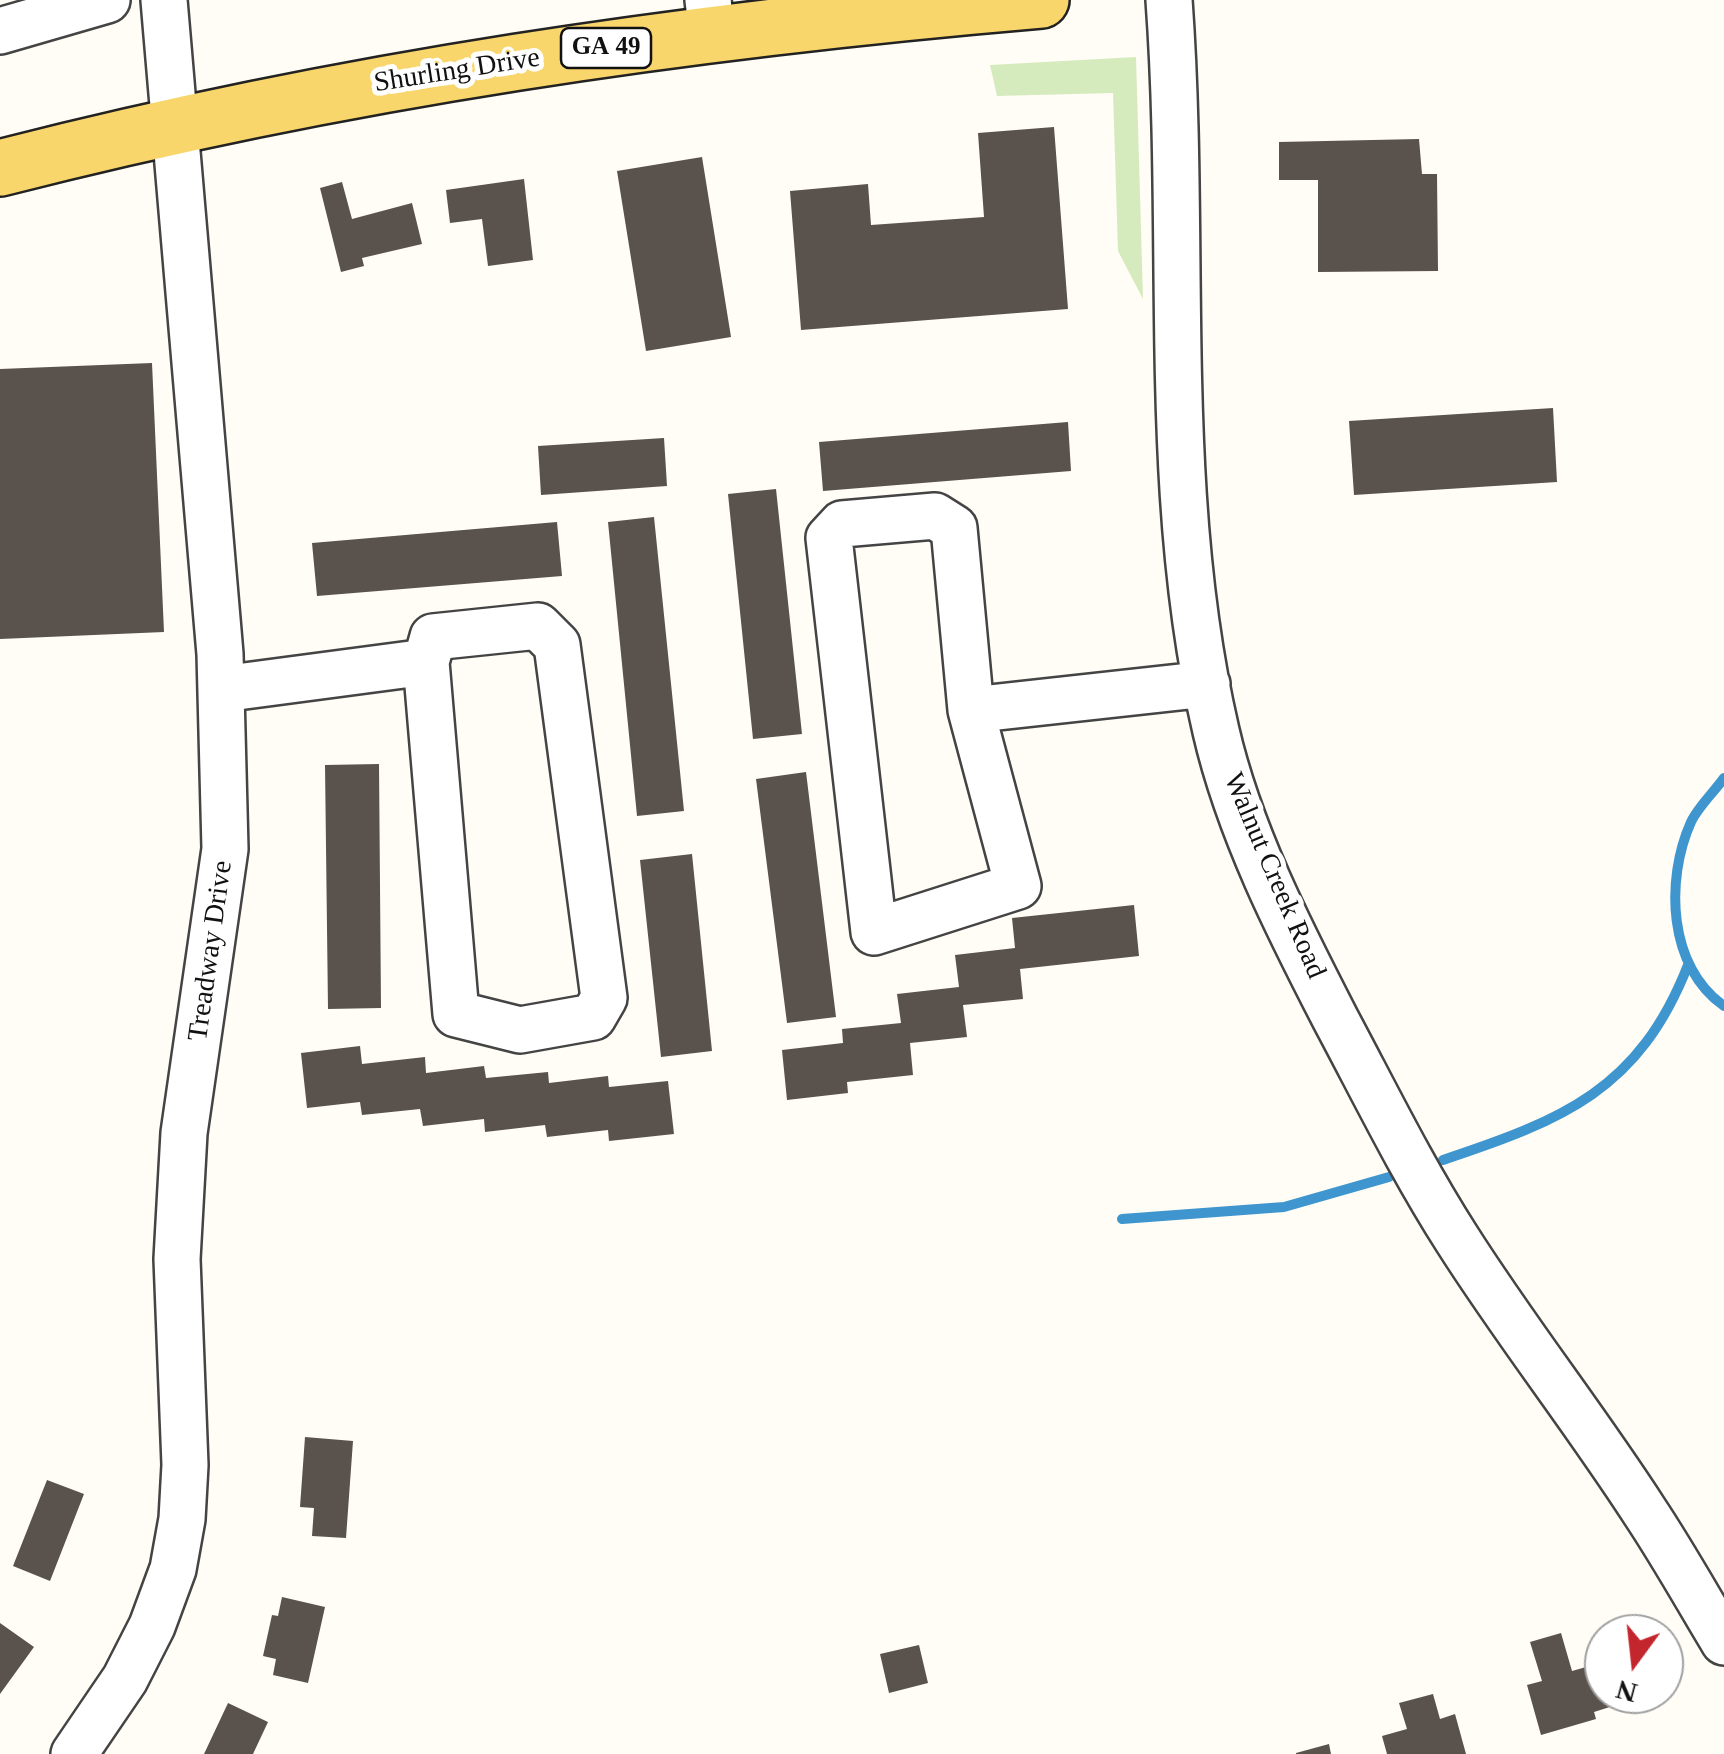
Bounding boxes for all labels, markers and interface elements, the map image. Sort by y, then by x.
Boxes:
road number: GA 49 [561,28,651,68]
street label: Shurling Drive [372,41,542,101]
street label: Walnut Creek Road [1216,768,1332,984]
street label: Treadway Drive [182,859,240,1043]
north arrow [1584,1614,1684,1714]
text: N [1613,1674,1640,1709]

